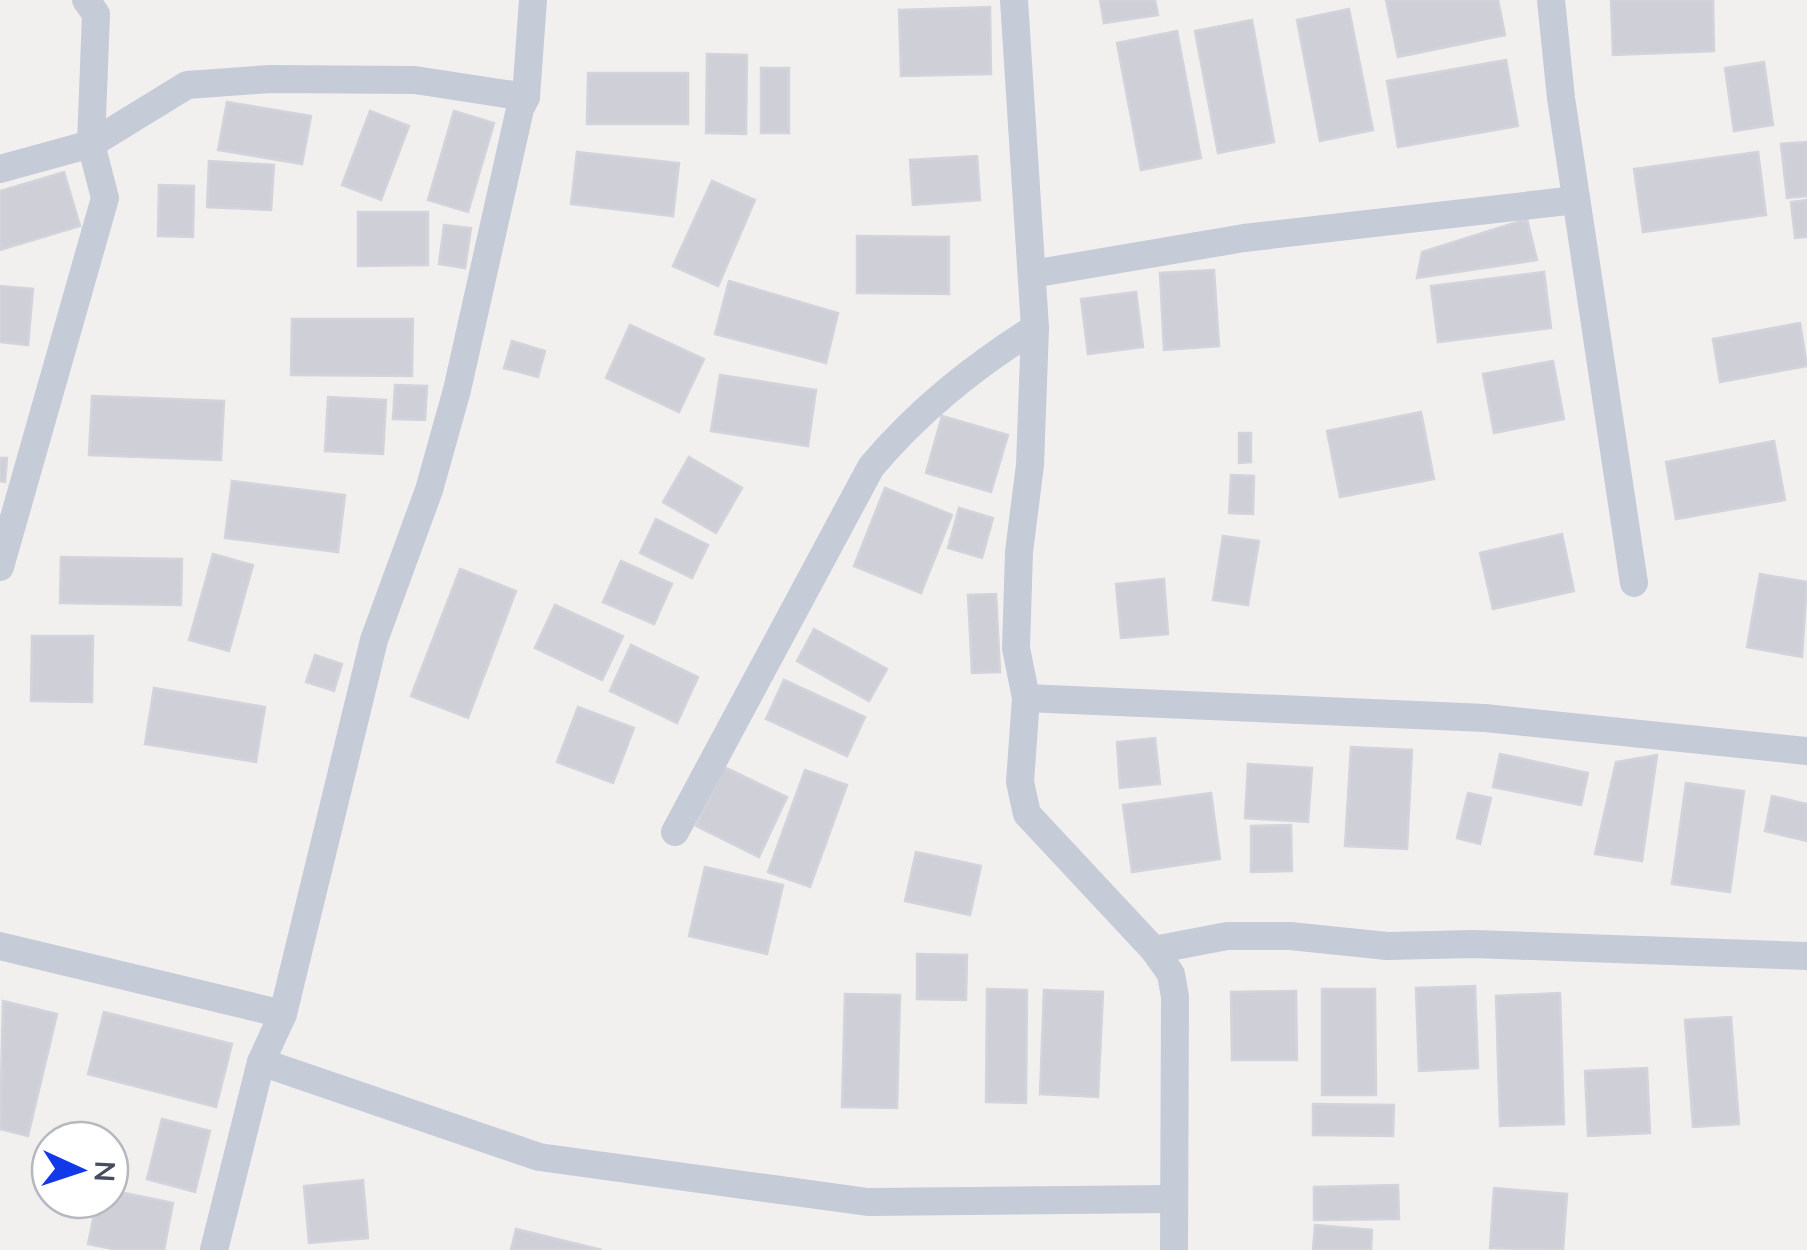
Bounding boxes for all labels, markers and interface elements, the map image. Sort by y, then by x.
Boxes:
north arrow [30,1120,130,1220]
text: N [87,1160,123,1183]

